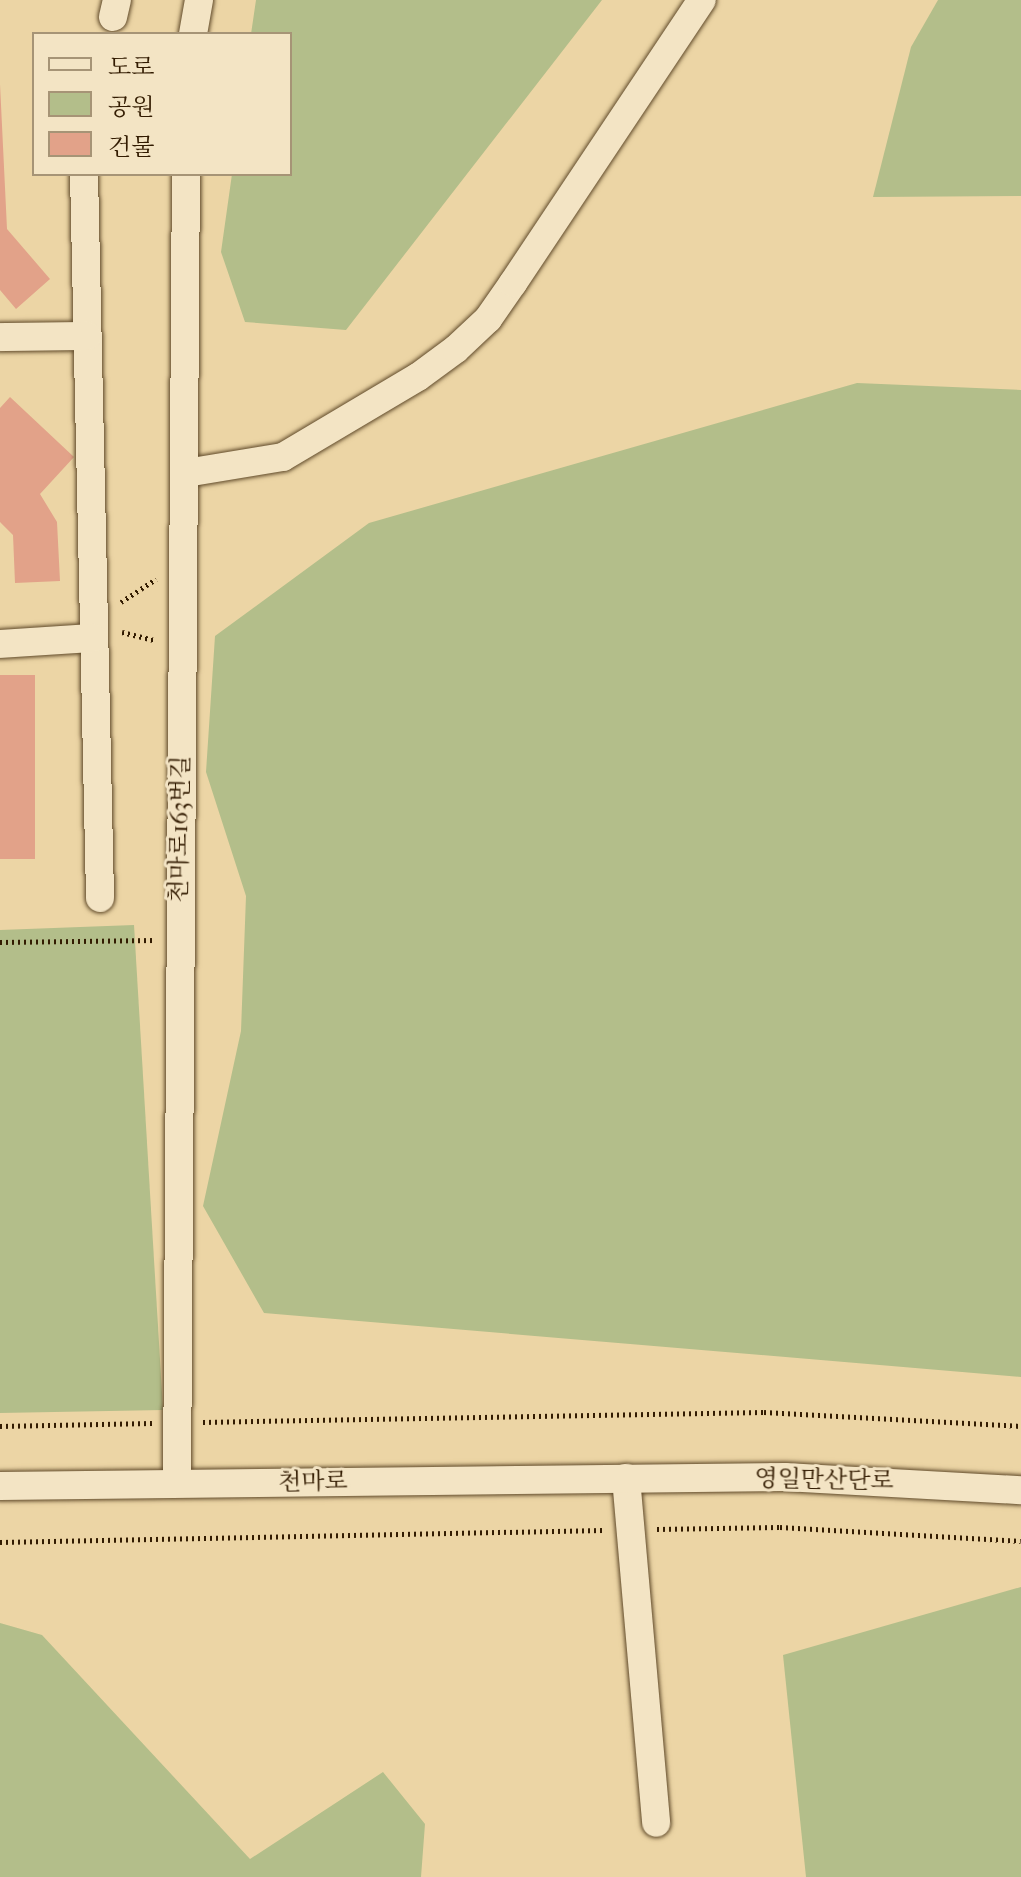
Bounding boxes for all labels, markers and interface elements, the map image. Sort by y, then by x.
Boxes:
legend [32,32,292,176]
text: 도로 [108,53,154,81]
text: 공원 [108,93,154,121]
text: 건물 [108,133,154,161]
street label: 천마로163번길 [164,755,196,903]
street label: 영일만산단로 [754,1464,894,1496]
street label: 천마로 [278,1467,348,1497]

